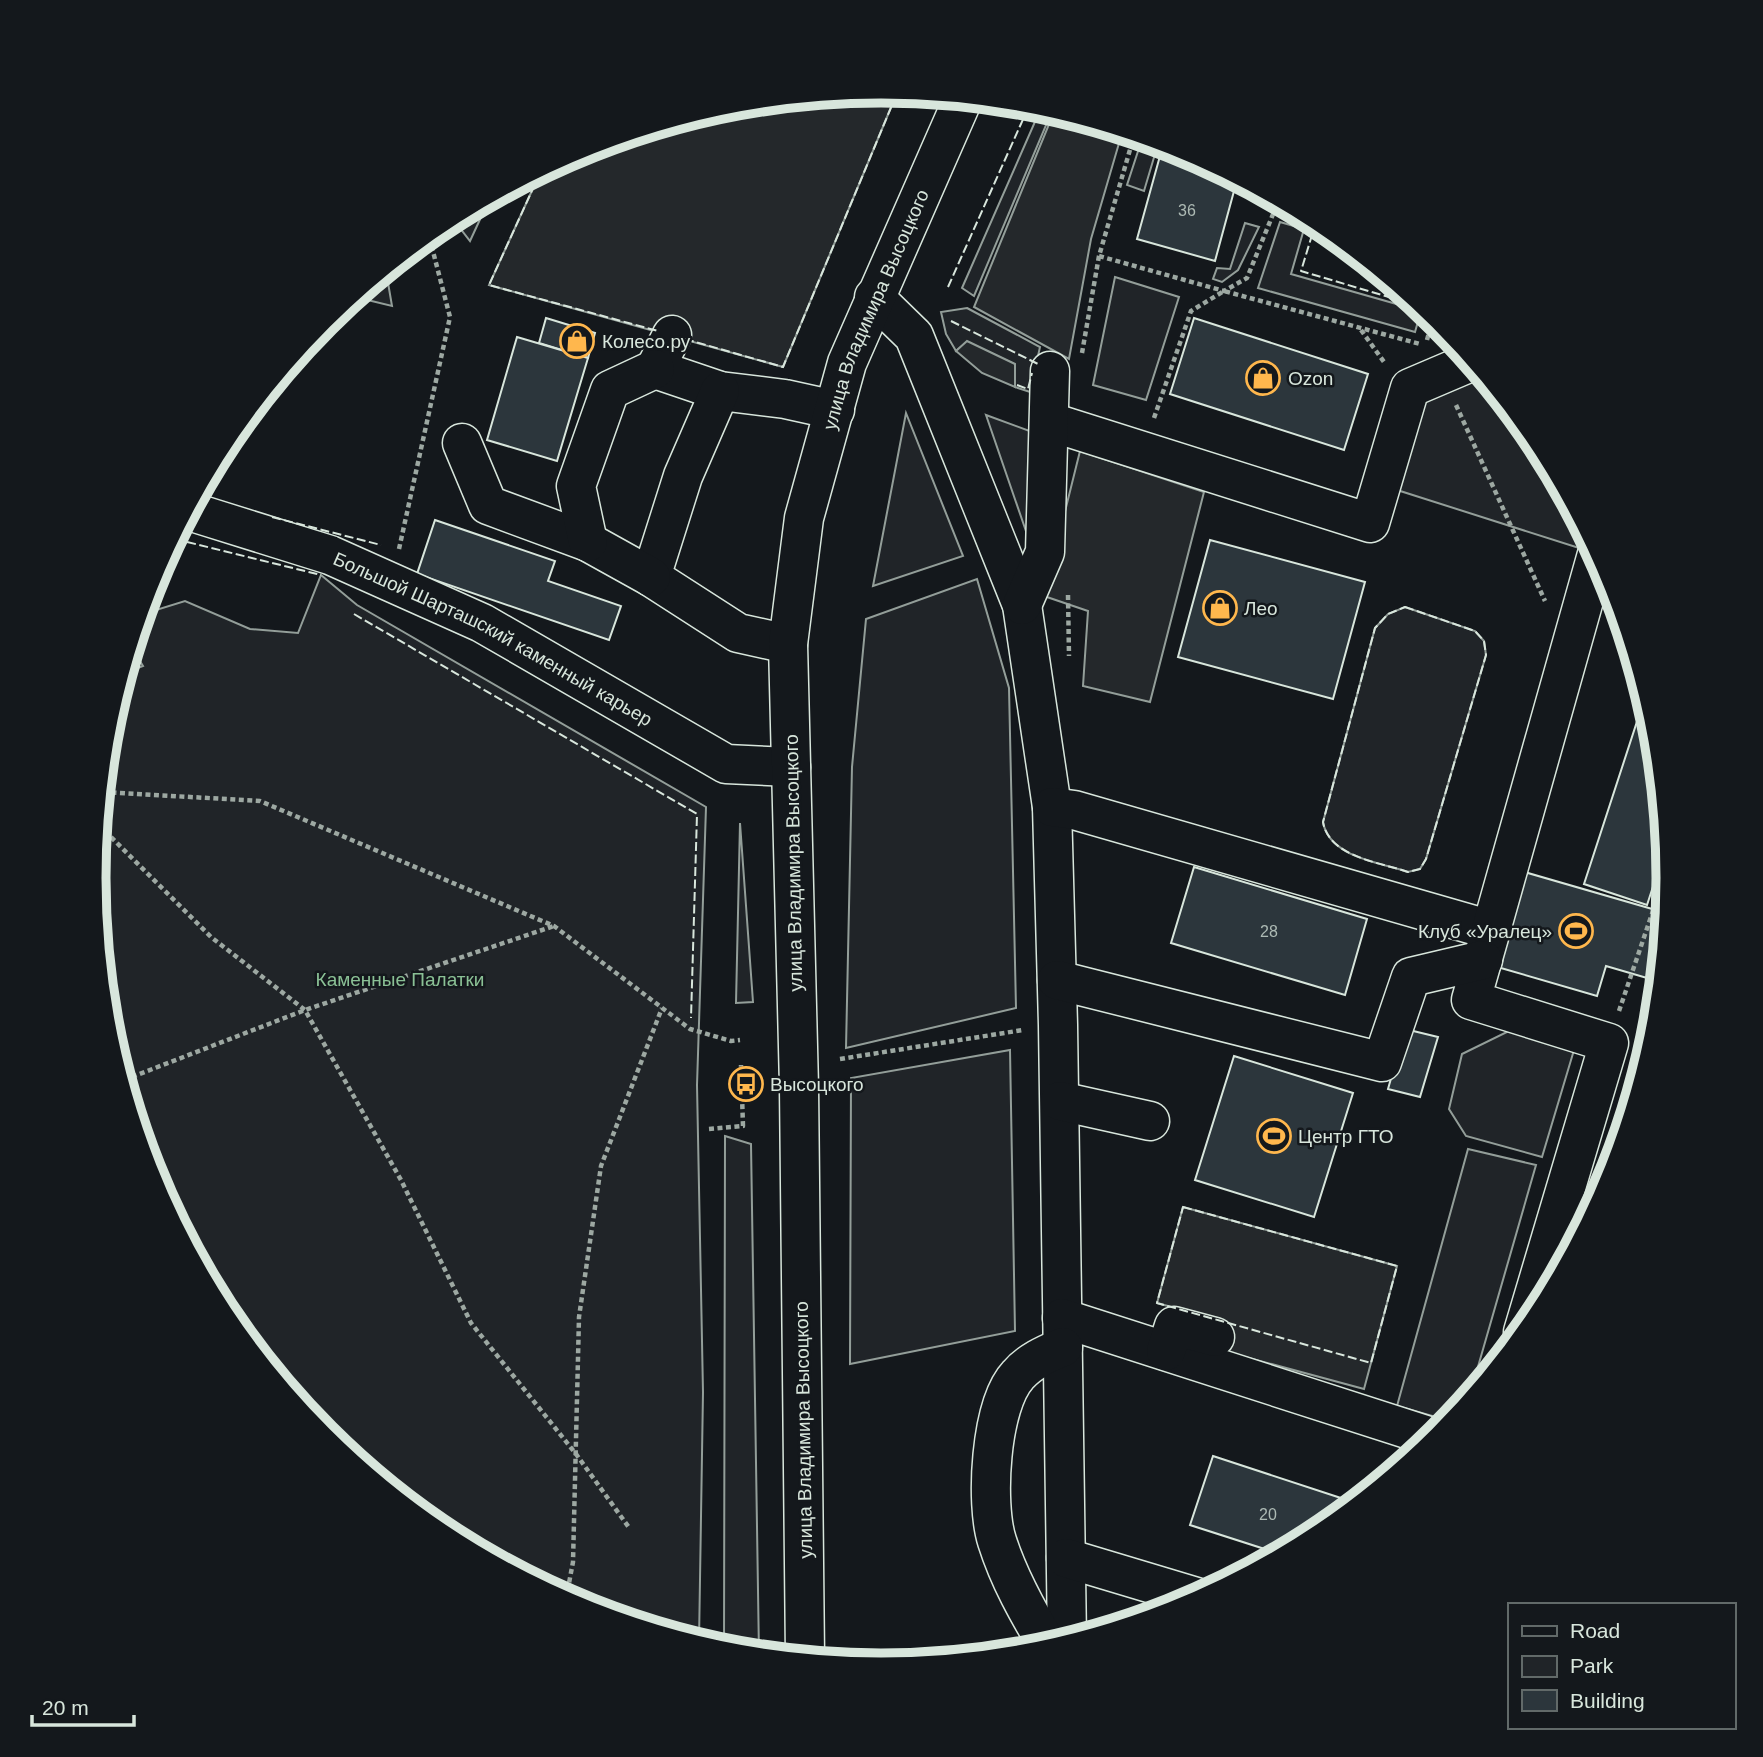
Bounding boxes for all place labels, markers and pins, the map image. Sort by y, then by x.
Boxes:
shop icon: Колесо.ру [558,322,596,360]
place label: Колесо.ру [602,331,691,352]
shop icon: Ozon [1244,359,1282,397]
place label: Ozon [1288,368,1333,389]
shop icon: Лео [1201,589,1239,627]
place label: Лео [1244,598,1278,619]
sports icon: Клуб «Уралец» [1557,912,1595,950]
place label: Клуб «Уралец» [1418,921,1552,942]
bus stop icon: Высоцкого [727,1065,765,1103]
place label: Высоцкого [770,1074,864,1095]
sports icon: Центр ГТО [1255,1117,1293,1155]
place label: Центр ГТО [1298,1126,1393,1147]

